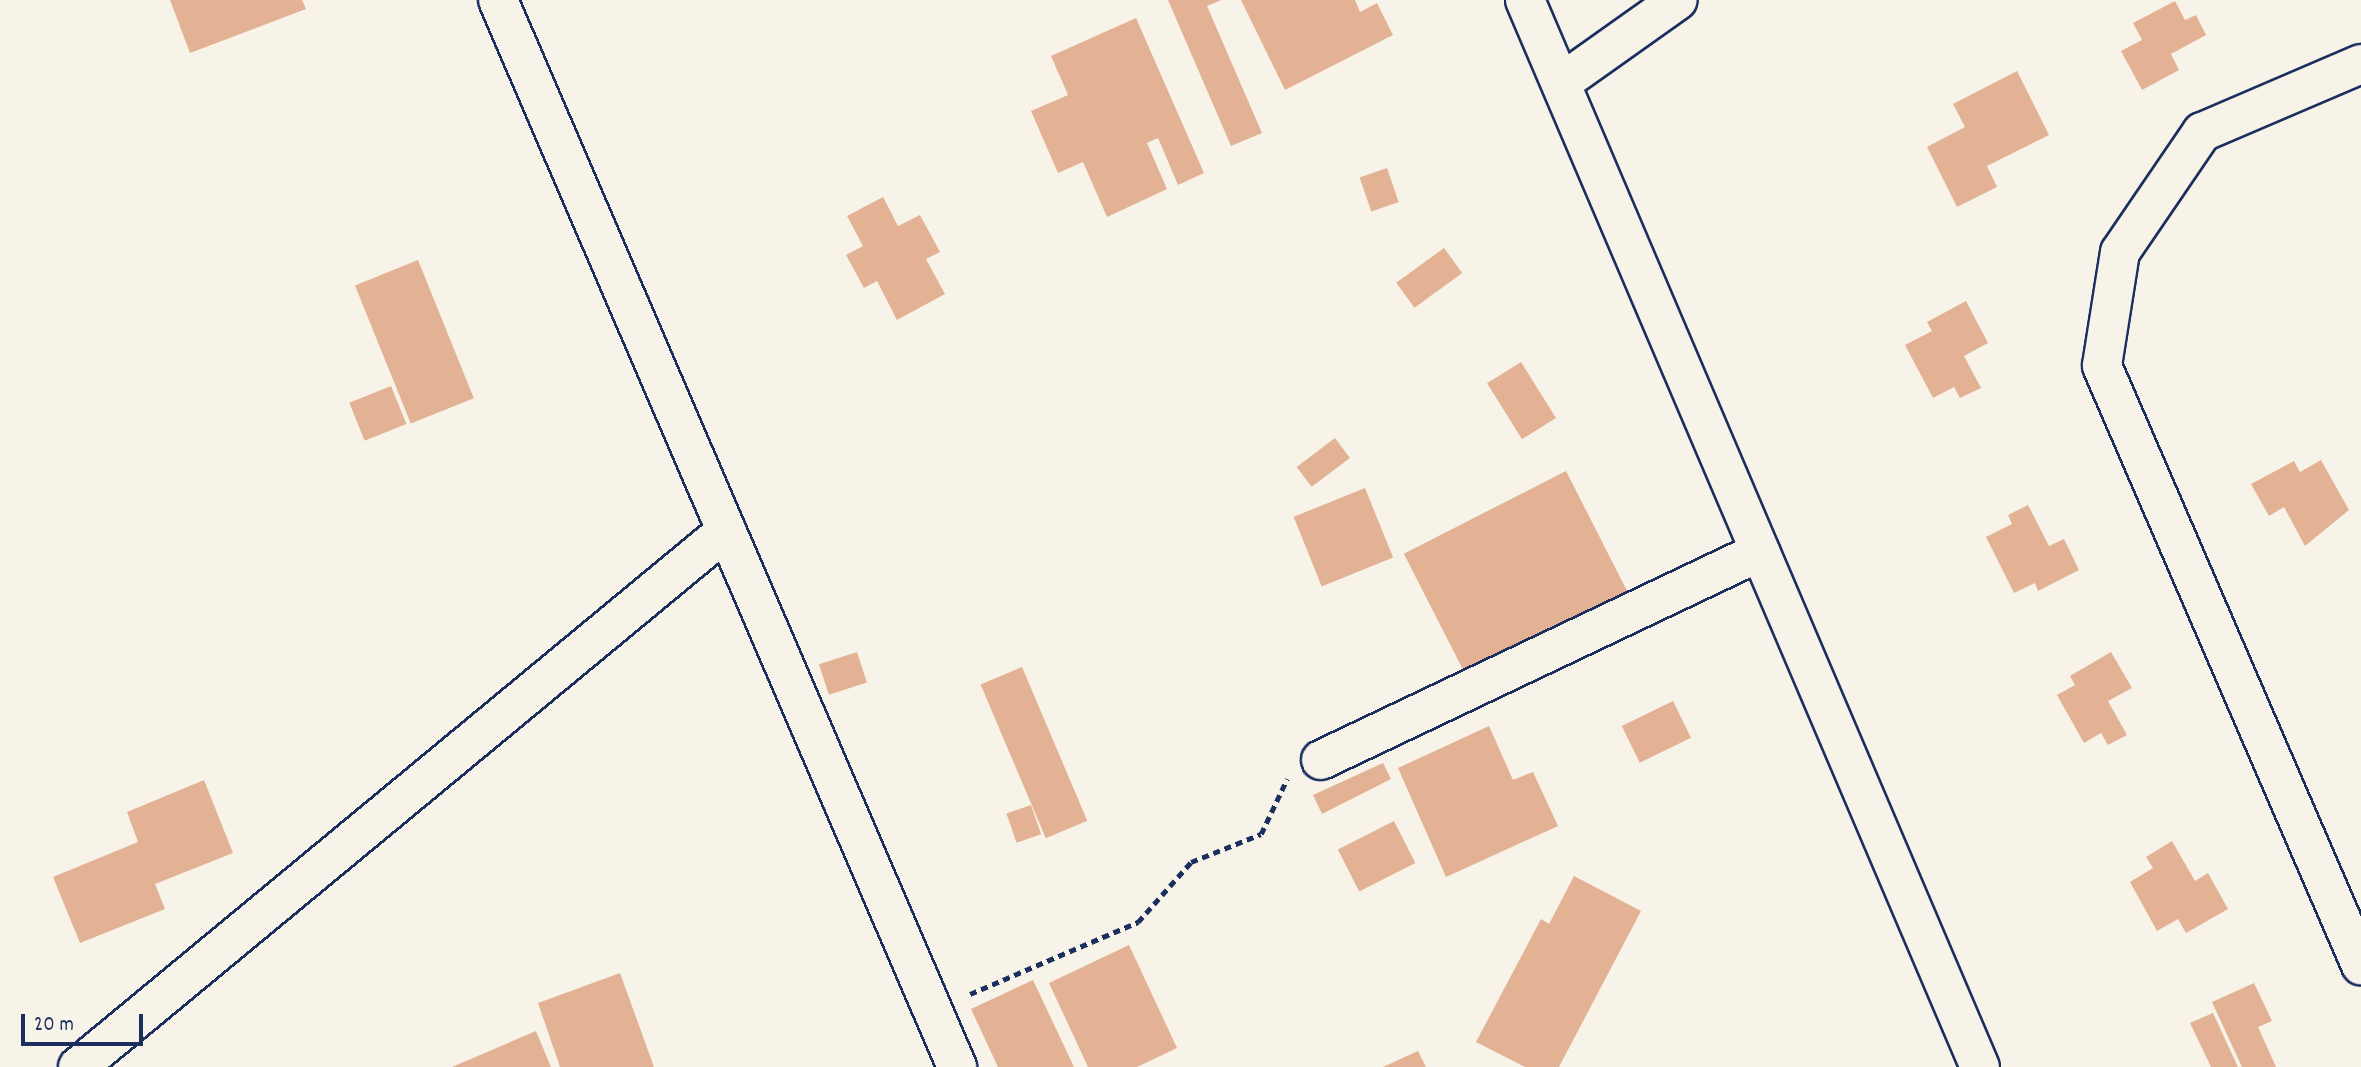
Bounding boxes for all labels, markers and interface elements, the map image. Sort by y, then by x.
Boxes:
scale bar [24,1000,147,1044]
text: 20 m [34,1011,74,1041]

